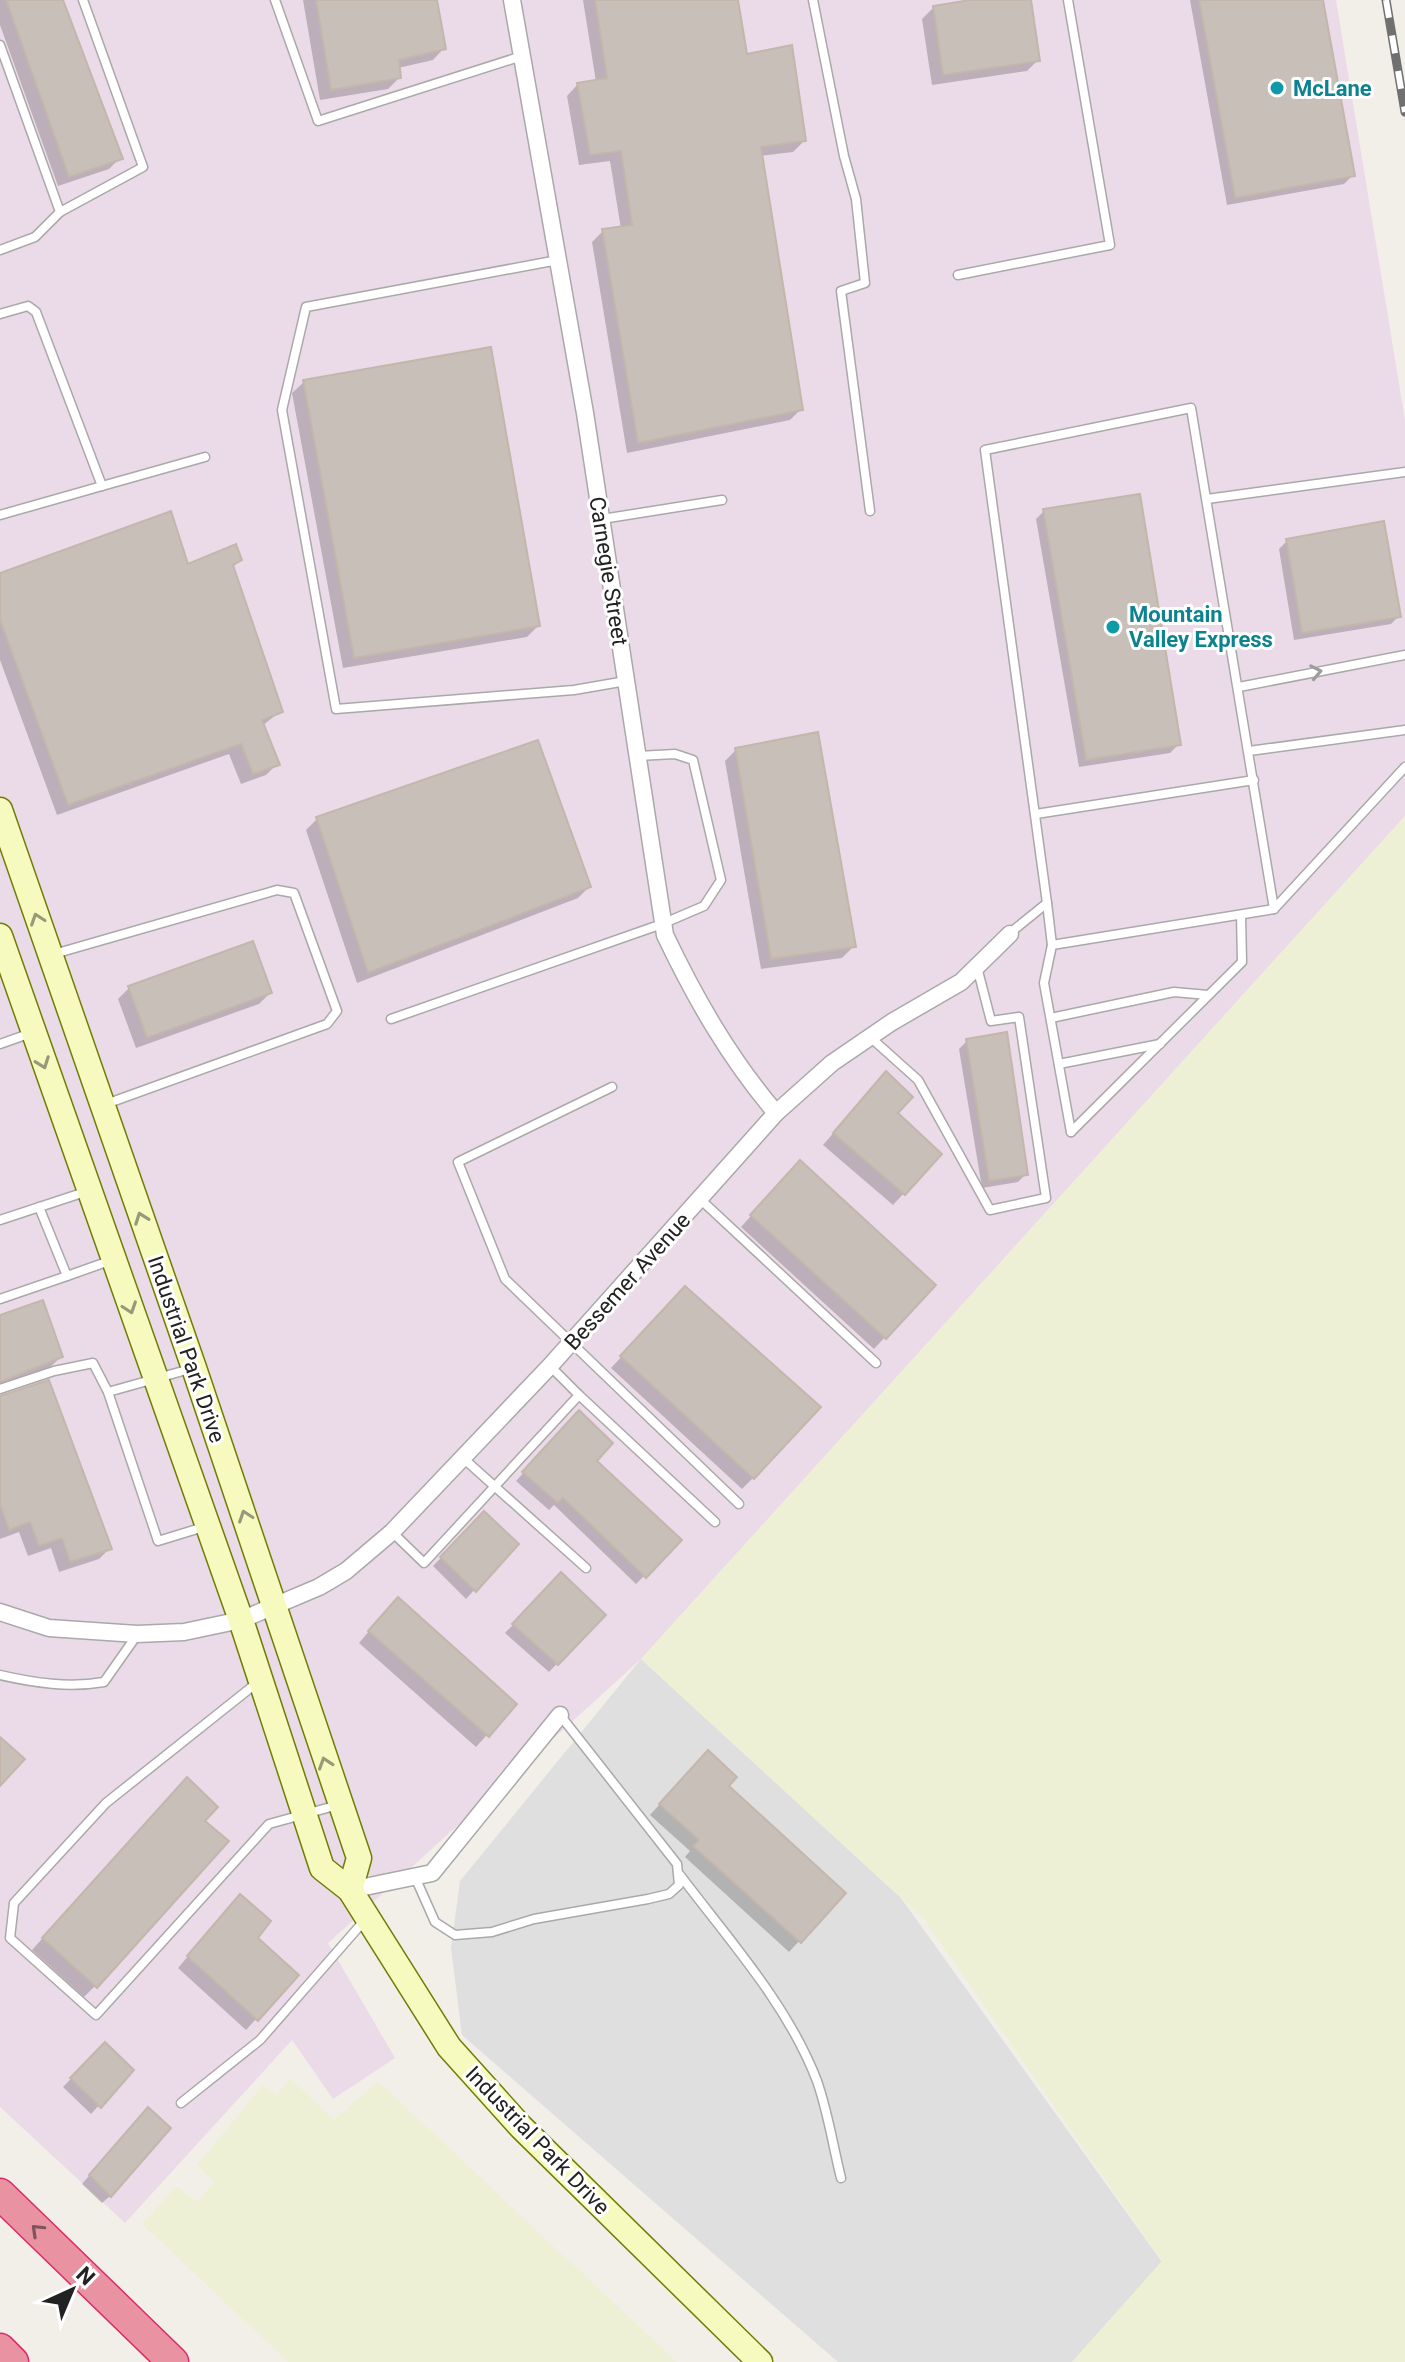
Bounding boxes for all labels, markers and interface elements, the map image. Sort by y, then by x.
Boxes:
place label: McLane [1293,76,1372,101]
marker: McLane [1268,79,1286,97]
street label: Carnegie Street [584,495,633,647]
place label: Mountain Valley Express [1129,602,1273,652]
marker: Mountain Valley Express [1104,618,1122,636]
one-way arrow [1309,665,1323,682]
one-way arrow [31,913,47,927]
one-way arrow [33,1055,50,1069]
street label: Bessemer Avenue [559,1208,695,1355]
one-way arrow [134,1211,151,1225]
street label: Industrial Park Drive [143,1252,230,1446]
one-way arrow [120,1301,136,1315]
one-way arrow [238,1510,254,1524]
one-way arrow [319,1757,335,1771]
street label: Industrial Park Drive [461,2061,615,2220]
one-way arrow [32,2225,46,2239]
north arrow [32,2250,112,2330]
text: N [71,2262,100,2290]

